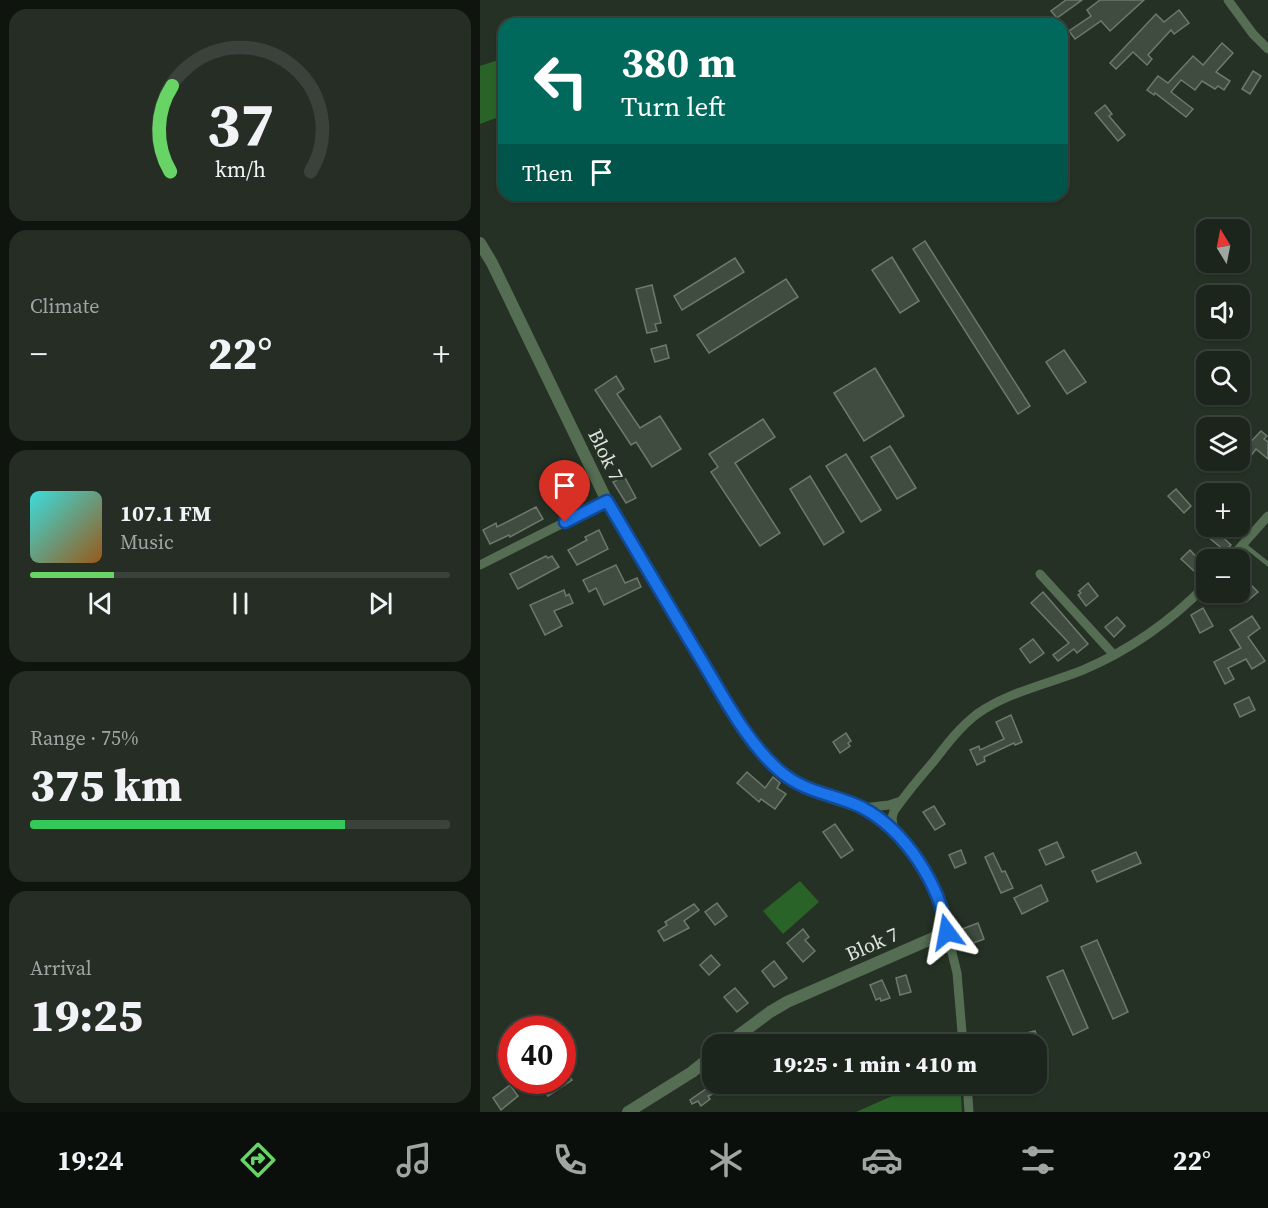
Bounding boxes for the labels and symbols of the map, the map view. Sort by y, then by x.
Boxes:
north arrow [1196,219,1250,273]
street label: Blok 7 [581,424,631,486]
pin [539,460,590,522]
position arrow [915,900,979,964]
street label: Blok 7 [841,920,903,968]
speed limit sign: 40 [498,1016,576,1094]

